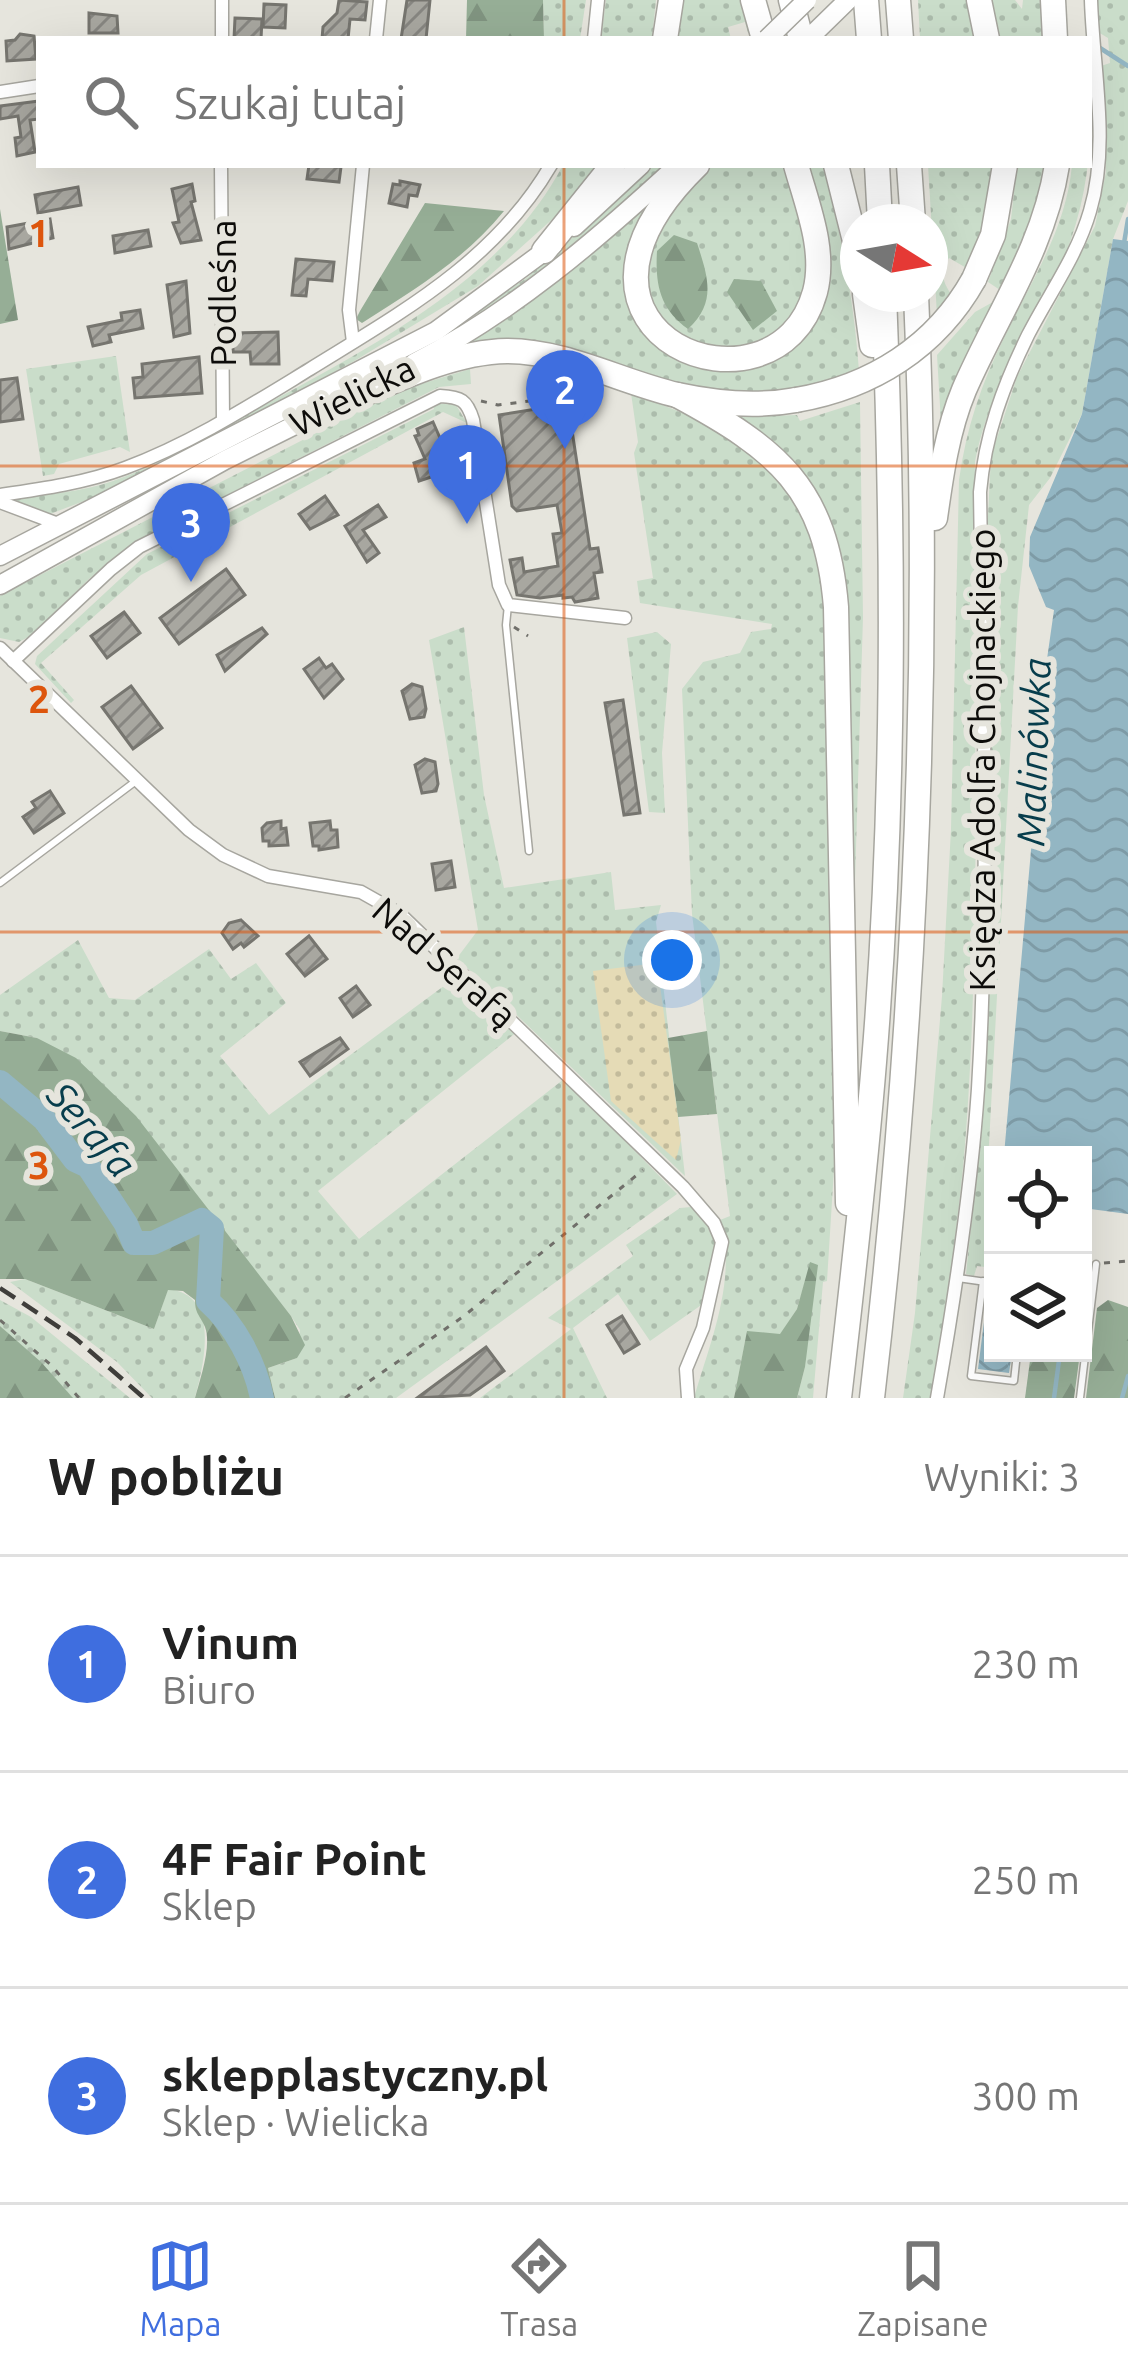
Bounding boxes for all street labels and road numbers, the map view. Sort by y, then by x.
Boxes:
street label: Podleśna [202,219,243,367]
street label: Wielicka [283,346,421,444]
street label: Księdza Adolfa Chojnackiego [961,528,1002,992]
street label: Nad Serafą [365,889,525,1035]

